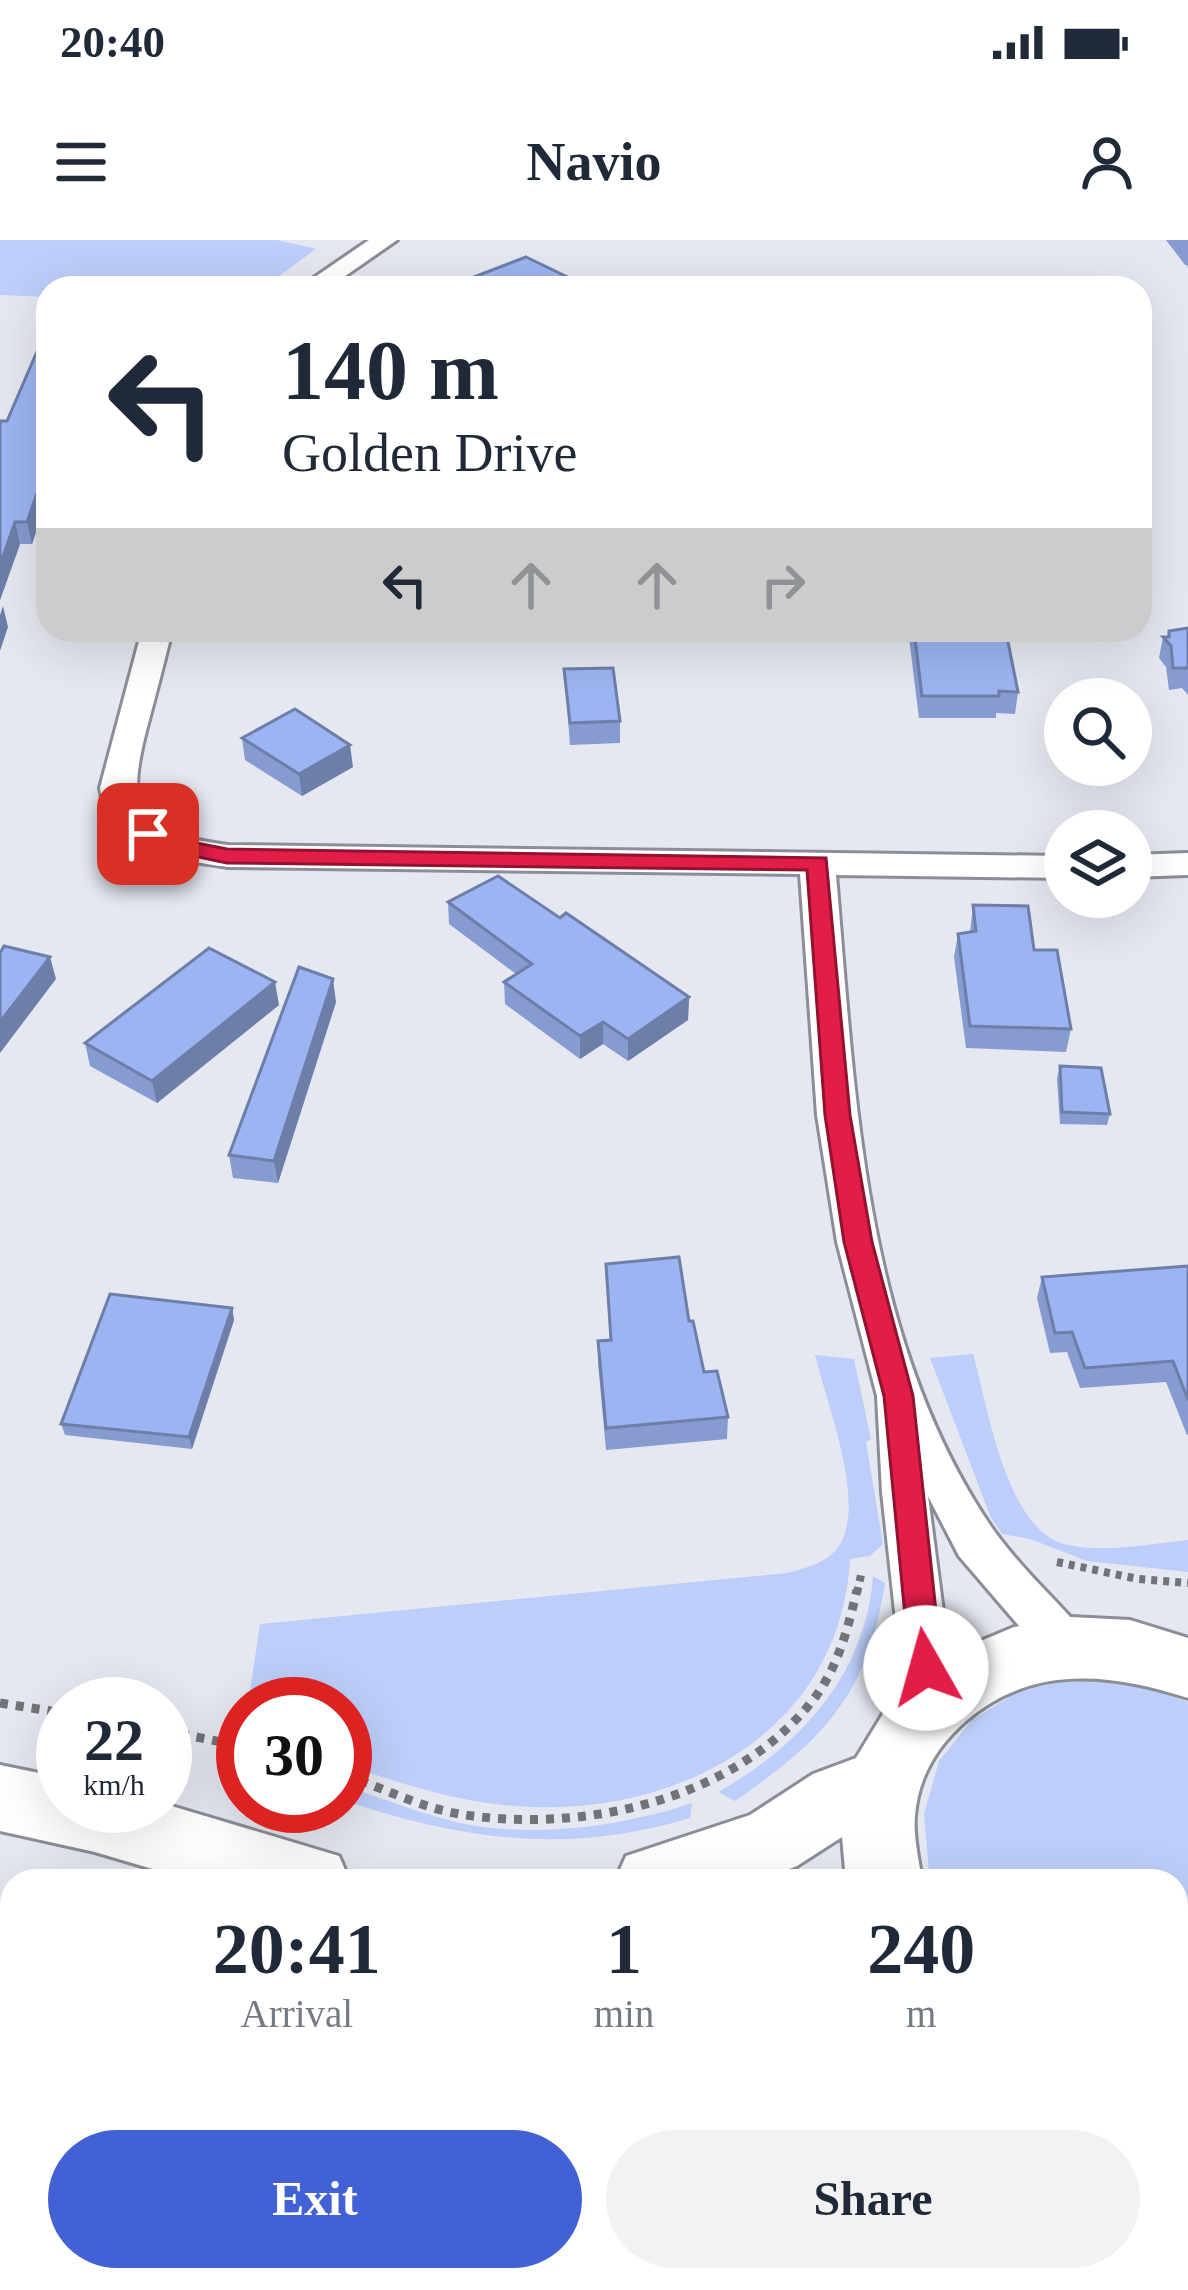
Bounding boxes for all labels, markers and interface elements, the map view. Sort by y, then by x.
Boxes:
text: 20:40 [60,17,165,67]
icon: menu [48,129,114,195]
icon: person [1074,129,1140,195]
text: Navio [527,132,662,192]
icon: left [84,324,240,480]
text: 140 m [282,324,499,417]
text: Golden Drive [282,423,577,483]
icon: left [372,552,438,618]
icon: ahead [498,552,564,618]
icon: ahead [624,552,690,618]
icon: right [750,552,816,618]
map controls [1044,678,1152,918]
button: search [1044,678,1152,786]
pin [97,783,199,885]
icon: arrive [115,801,181,867]
button: layers [1044,810,1152,918]
position arrow [863,1605,989,1731]
speed limit sign: 30 [216,1677,372,1833]
text: 22 [84,1707,144,1773]
text: km/h [83,1768,145,1801]
text: 20:41 [213,1909,381,1989]
text: 1 [606,1909,642,1989]
text: 240 [867,1909,975,1989]
text: Arrival [241,1992,353,2035]
text: min [594,1992,654,2035]
text: m [906,1992,936,2035]
button: Exit [48,2130,582,2268]
button: Share [606,2130,1140,2268]

